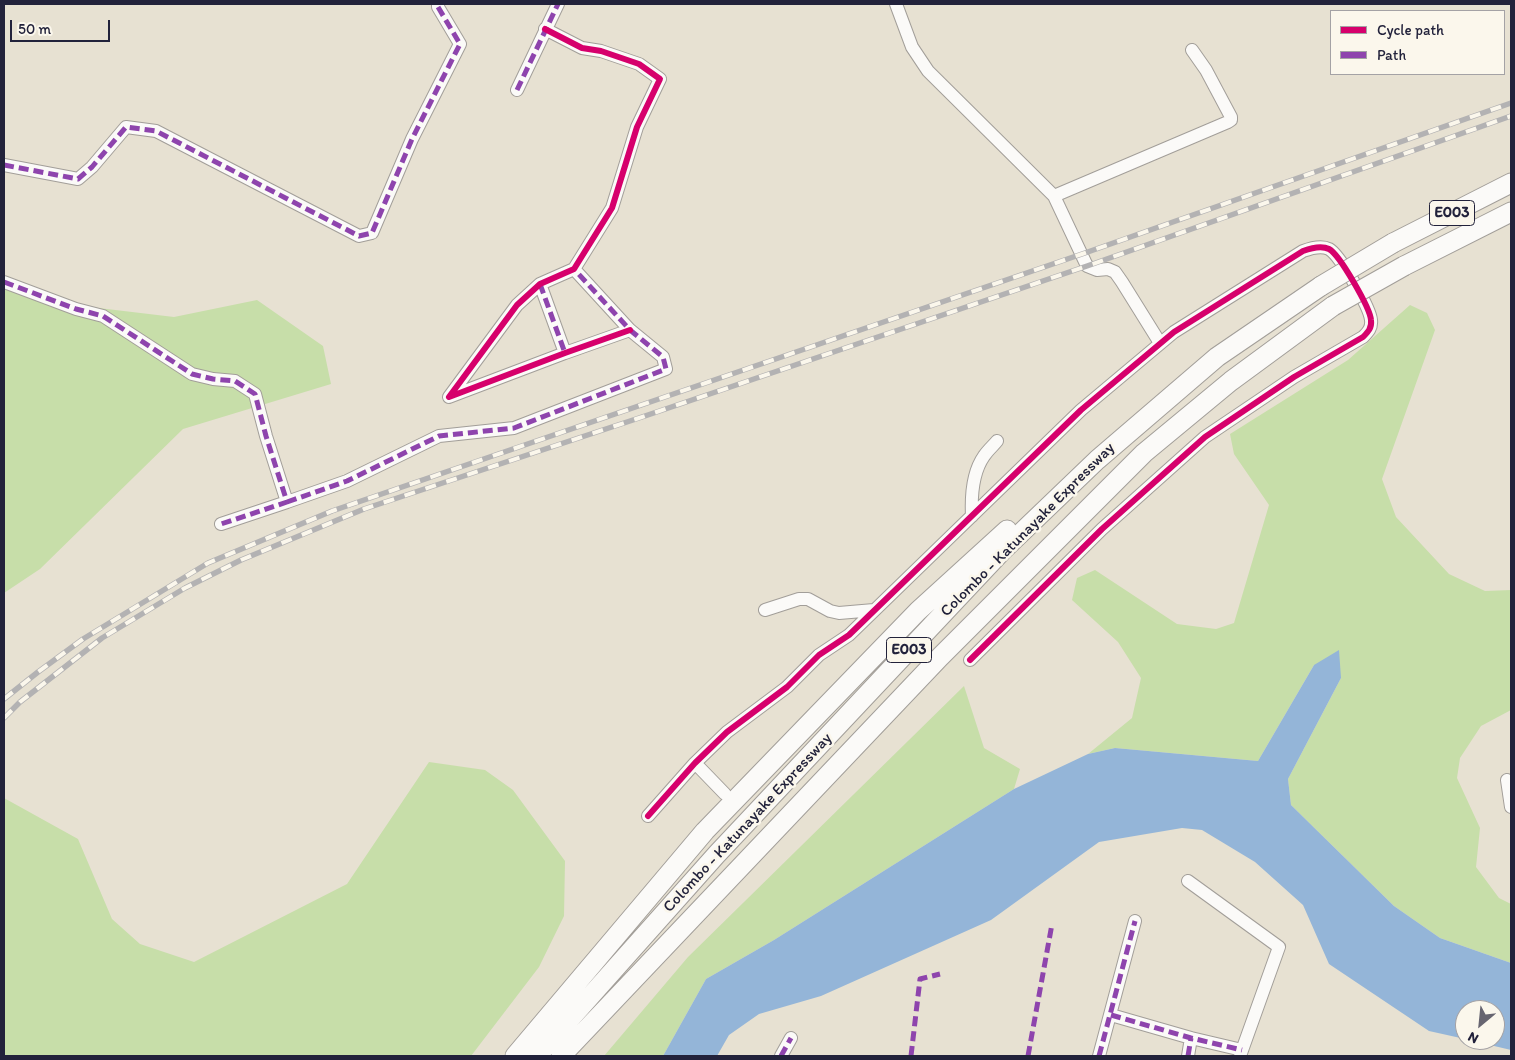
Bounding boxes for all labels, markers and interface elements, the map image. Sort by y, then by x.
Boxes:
scale bar [12,10,112,42]
legend [1330,10,1505,75]
text: 50 m [18,20,51,38]
text: Cycle path [1377,21,1444,39]
text: Path [1377,46,1406,64]
road number: E003 [1430,200,1474,226]
street label: Colombo - Katunayake Expressway [937,439,1119,621]
road number: E003 [886,638,932,662]
street label: Colombo - Katunayake Expressway [660,729,836,917]
north arrow [1455,1000,1505,1050]
text: N [1465,1028,1481,1048]

